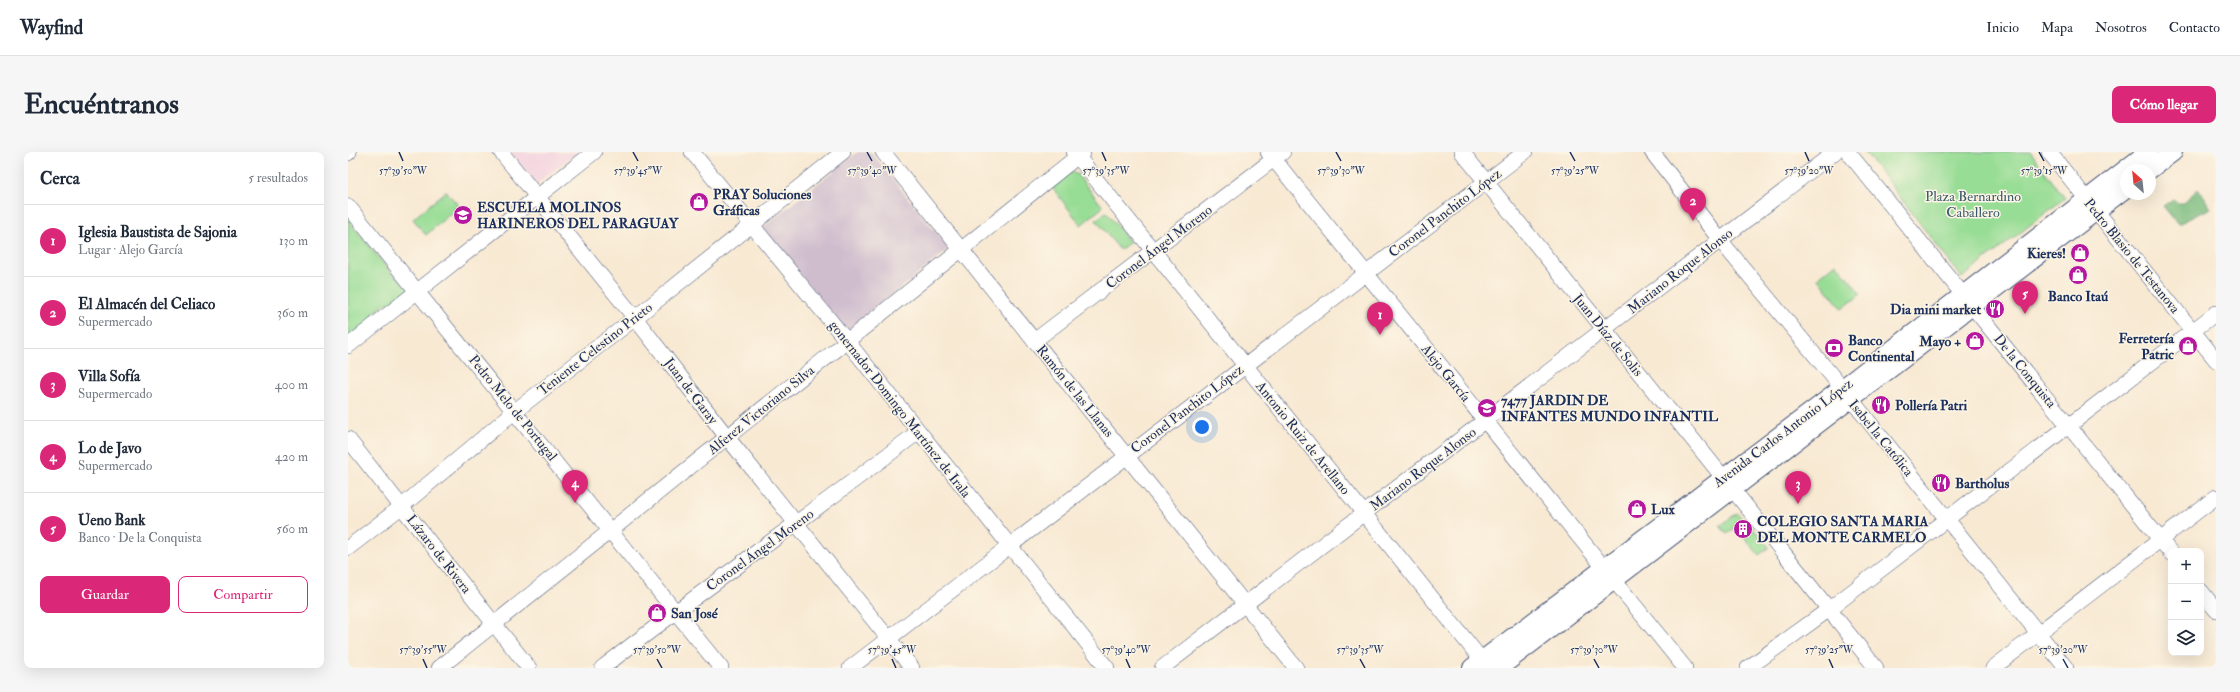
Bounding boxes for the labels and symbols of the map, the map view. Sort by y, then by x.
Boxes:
north arrow [2120,164,2156,200]
text: 57°39'50"W [379,165,428,177]
text: 57°39'45"W [614,165,663,177]
text: 57°39'40"W [847,165,897,177]
text: 57°39'35"W [1083,165,1130,177]
text: 57°39'30"W [1317,165,1366,177]
street label: Coronel Panchito López [1385,165,1506,262]
text: 57°39'25"W [1551,165,1600,177]
text: 57°39'20"W [1785,165,1834,177]
text: 57°39'15"W [2021,165,2068,177]
place label: PRAY Soluciones Gráficas [713,186,812,219]
pin: 2 [1680,188,1706,221]
park label: Plaza Bernardino Caballero [1925,188,2021,221]
shop icon: PRAY Soluciones Gráficas [688,191,710,213]
street label: Pedro Blasio de Testanova [2080,195,2184,317]
place label: ESCUELA MOLINOS HARINEROS DEL PARAGUAY [477,199,680,232]
street label: Coronel Ángel Moreno [1102,201,1216,293]
school or university icon: ESCUELA MOLINOS HARINEROS DEL PARAGUAY [452,204,474,226]
street label: Mariano Roque Alonso [1624,225,1736,317]
shop icon: Kieres! [2069,242,2091,264]
place label: Kieres! [2027,245,2066,262]
shop icon: Banco Itaú [2067,264,2089,286]
pin: 5 [2012,281,2038,314]
place label: Banco Itaú [2048,288,2109,305]
street label: Juan Díaz de Solis [1569,289,1647,380]
restaurant icon: Dia mini market [1984,298,2006,320]
street label: Teniente Celestino Prieto [534,299,656,399]
place label: Dia mini market [1890,301,1981,318]
pin: 1 [1367,302,1393,335]
street label: gonernador Domingo Martínez de Irala [825,317,975,501]
shop icon: Mayo + [1964,330,1986,352]
place label: Ferretería Patric [2118,330,2175,363]
street label: De la Conquista [1990,331,2060,412]
place label: Banco Continental [1848,332,1915,365]
place label: Mayo + [1918,333,1961,351]
shop icon: Ferretería Patric [2177,335,2199,357]
bank icon: Banco Continental [1823,337,1845,359]
street label: Alejo García [1417,340,1474,405]
street label: Ramón de las Llanas [1033,342,1117,441]
street label: Pedro Melo de Portugal [465,352,561,465]
street label: Juan de Garay [659,354,722,429]
street label: Coronel Panchito López [1127,361,1248,458]
street label: Alferez Victoriano Silva [703,362,818,459]
street label: Avenida Carlos Antonio López [1709,375,1857,492]
street label: Antonio Ruiz de Arellano [1251,377,1354,498]
place label: 7477 JARDIN DE INFANTES MUNDO INFANTIL [1501,392,1719,425]
restaurant icon: Pollería Patri [1870,394,1892,416]
street label: Isabel la Católica [1845,396,1917,480]
school or university icon: 7477 JARDIN DE INFANTES MUNDO INFANTIL [1476,397,1498,419]
place label: Pollería Patri [1895,397,1967,414]
your location [1192,417,1212,437]
street label: Mariano Roque Alonso [1367,423,1480,515]
pin: 4 [562,470,588,503]
pin: 3 [1785,471,1811,504]
restaurant icon: Bartholus [1930,472,1952,494]
place label: Bartholus [1955,475,2009,492]
shop icon: Lux [1626,498,1648,520]
place label: Lux [1651,501,1675,518]
street label: Coronel Ángel Moreno [703,505,817,595]
street label: Lázaro de Rivera [403,511,475,597]
place label: COLEGIO SANTA MARIA DEL MONTE CARMELO [1757,513,1929,546]
building icon: COLEGIO SANTA MARIA DEL MONTE CARMELO [1732,518,1754,540]
shop icon: San José [646,602,668,624]
place label: San José [671,605,719,623]
text: 57°39'55"W [399,644,448,656]
text: 57°39'50"W [633,644,682,656]
text: 57°39'45"W [868,644,917,656]
text: 57°39'40"W [1101,644,1151,656]
text: 57°39'35"W [1337,644,1384,656]
text: 57°39'30"W [1570,644,1619,656]
text: 57°39'25"W [1805,644,1854,656]
text: 57°39'20"W [2039,644,2088,656]

